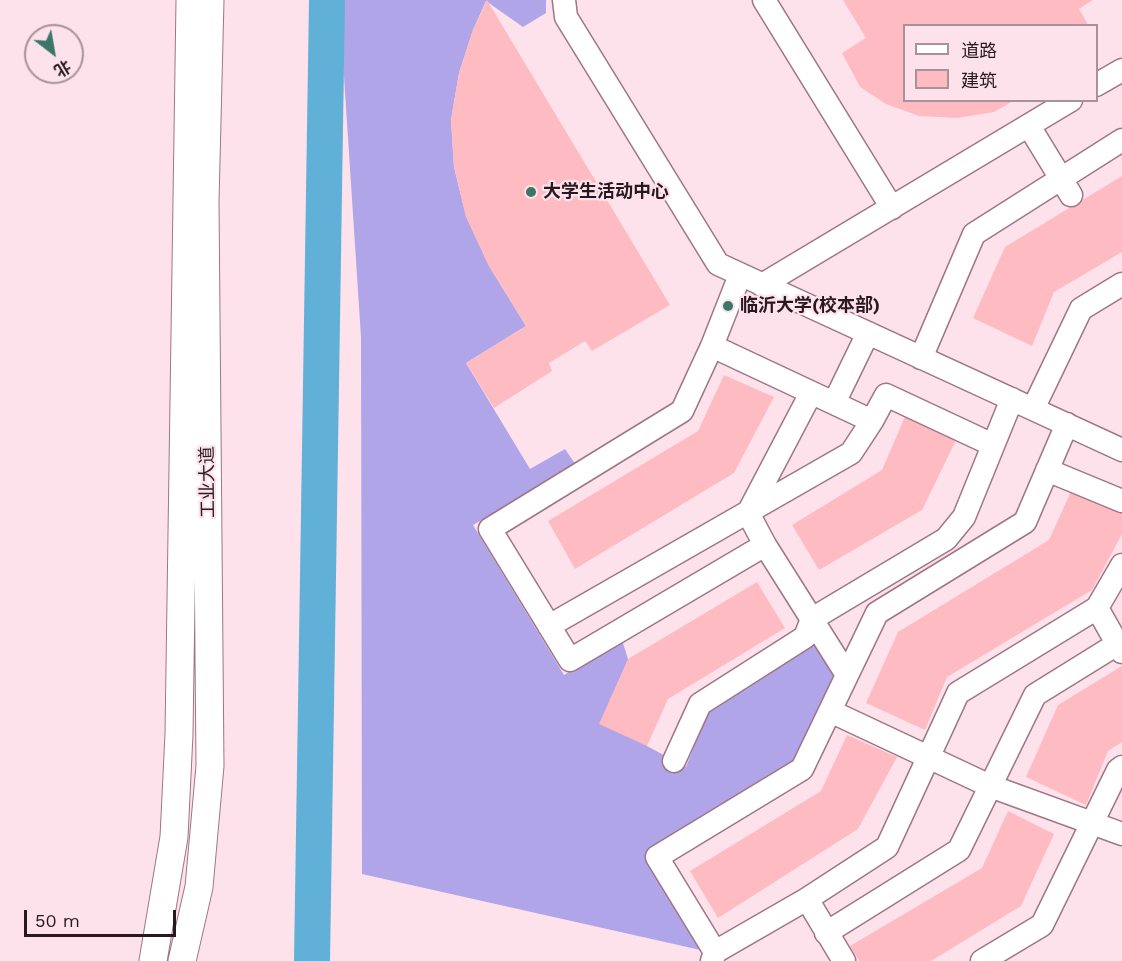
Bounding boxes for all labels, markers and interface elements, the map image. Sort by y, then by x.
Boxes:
north arrow [24,24,84,84]
legend [903,24,1098,102]
text: 道路 [961,40,997,61]
text: 北 [51,56,74,80]
text: 建筑 [961,70,997,91]
place label: 大学生活动中心 [543,181,669,203]
marker: 大学生活动中心 [524,185,538,199]
place label: 临沂大学(校本部) [740,295,880,317]
marker: 临沂大学(校本部) [721,299,735,313]
street label: 工业大道 [197,446,219,518]
scale bar [27,898,178,936]
text: 50 m [35,910,80,931]

